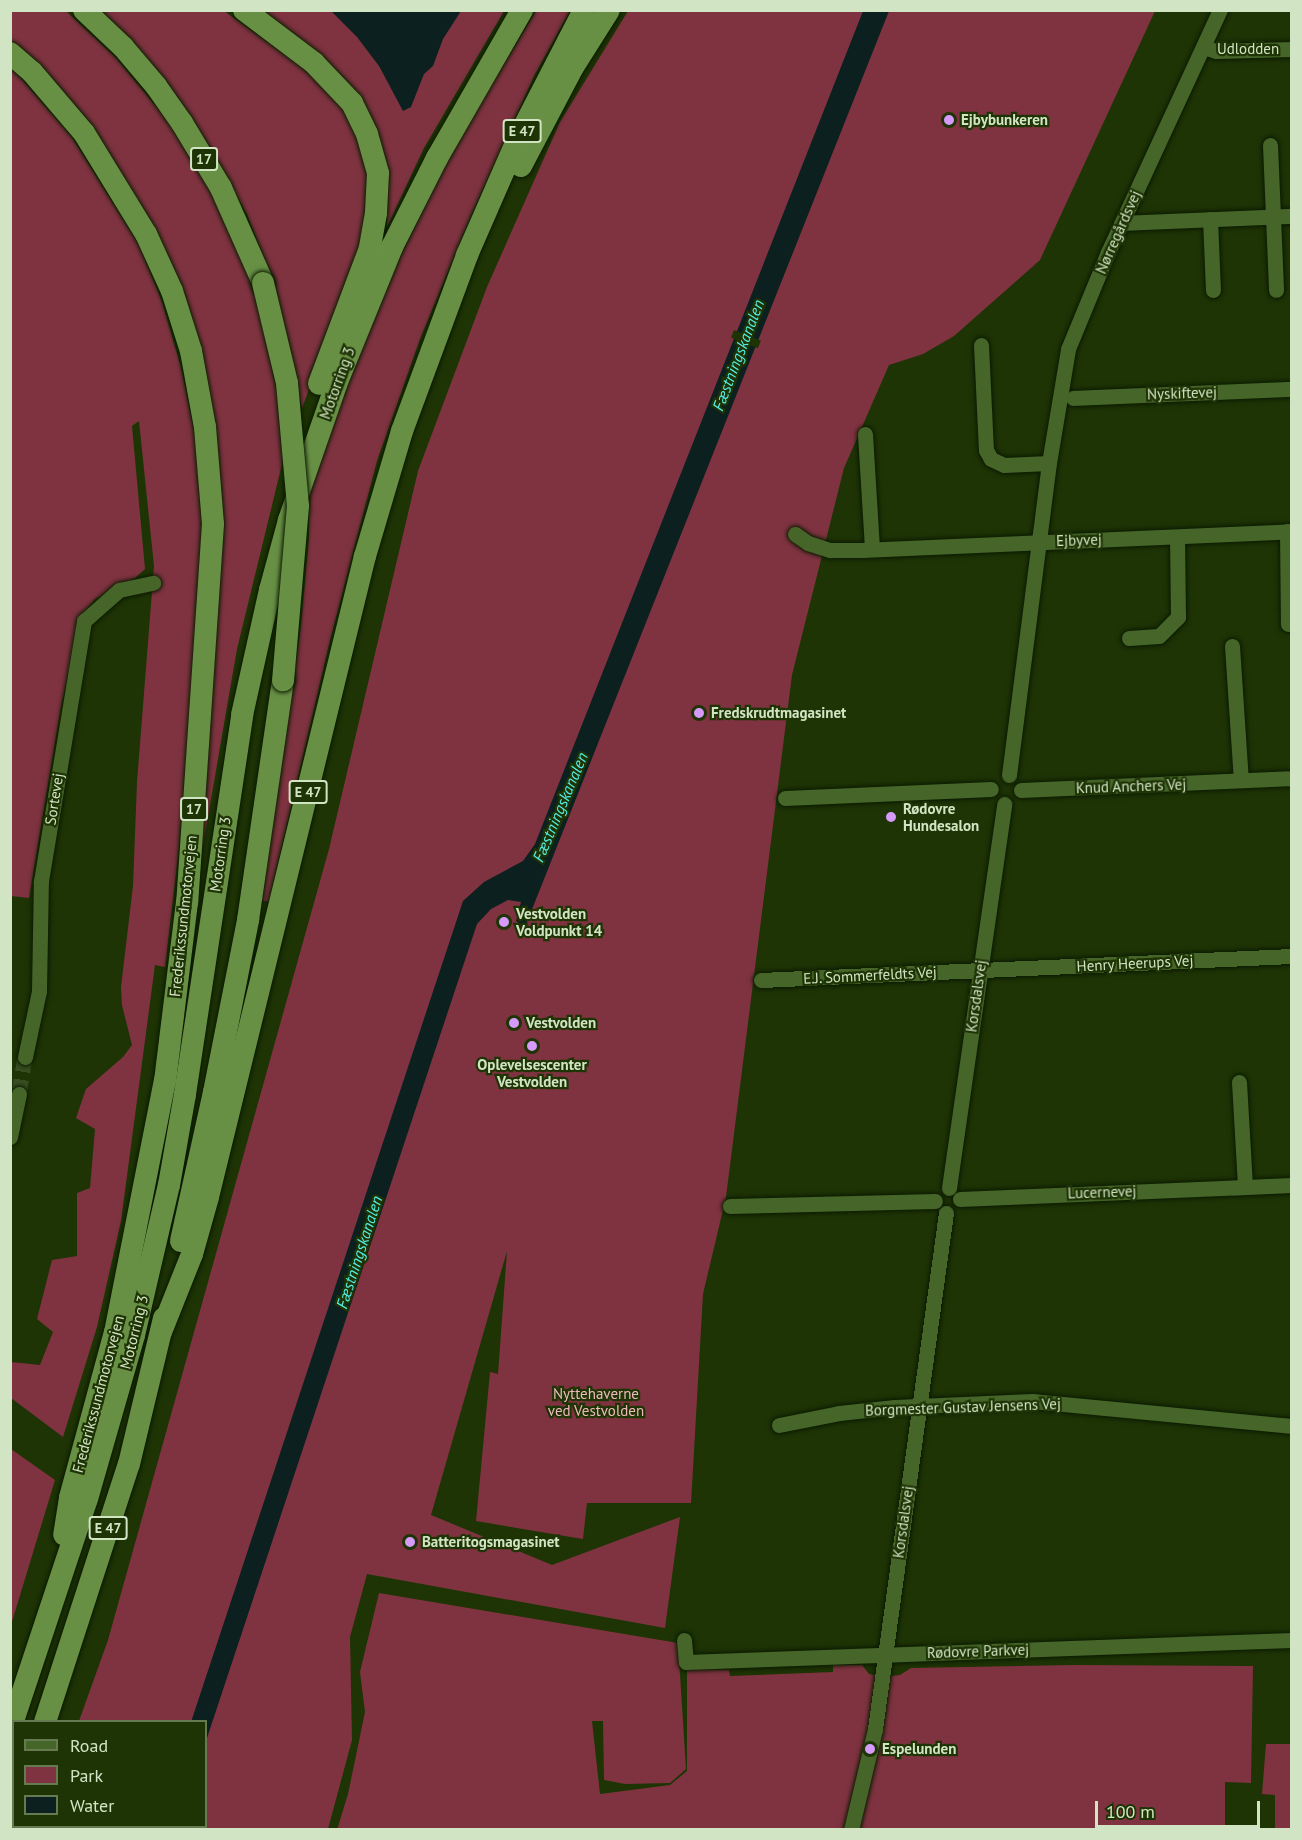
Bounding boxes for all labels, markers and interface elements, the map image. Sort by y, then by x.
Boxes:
street label: Udlodden [1217,40,1279,58]
place label: Ejbybunkeren [961,111,1048,129]
marker: Ejbybunkeren [942,113,956,127]
road number: E 47 [502,120,542,142]
road number: 17 [189,148,219,170]
street label: Nørregårdsvej [1092,187,1144,277]
water label: Fæstningskanalen [708,297,768,413]
street label: Motorring 3 [316,344,358,422]
street label: Nyskiftevej [1147,383,1217,403]
street label: Ejbyvej [1056,530,1102,550]
place label: Fredskrudtmagasinet [711,704,846,722]
marker: Fredskrudtmagasinet [692,706,706,720]
water label: Fæstningskanalen [528,749,592,865]
street label: Sortevej [41,772,67,826]
street label: Knud Anchers Vej [1075,775,1187,797]
road number: E 47 [288,781,328,803]
road number: 17 [179,798,209,820]
place label: Rødovre Hundesalon [903,799,979,834]
marker: Rødovre Hundesalon [884,810,898,824]
street label: Motorring 3 [206,815,234,893]
street label: Frederikssundmotorvejen [166,834,200,998]
place label: Vestvolden Voldpunkt 14 [516,904,602,939]
marker: Vestvolden Voldpunkt 14 [497,915,511,929]
street label: Henry Heerups Vej [1076,951,1194,975]
street label: Korsdalsvej [962,959,990,1033]
street label: E.J. Sommerfeldts Vej [802,962,938,988]
place label: Vestvolden [526,1014,596,1032]
marker: Vestvolden [507,1016,521,1030]
marker: Oplevelsescenter Vestvolden [525,1039,539,1053]
place label: Oplevelsescenter Vestvolden [477,1055,587,1090]
street label: Lucernevej [1067,1182,1137,1202]
water label: Fæstningskanalen [332,1193,386,1311]
street label: Motorring 3 [116,1293,152,1371]
street label: Frederikssundmotorvejen [68,1313,128,1475]
park label: Nyttehaverne ved Vestvolden [548,1384,644,1419]
street label: Borgmester Gustav Jensens Vej [864,1395,1062,1419]
street label: Korsdalsvej [889,1485,917,1559]
road number: E 47 [88,1517,128,1539]
place label: Batteritogsmagasinet [422,1533,559,1551]
marker: Batteritogsmagasinet [403,1535,417,1549]
street label: Rødovre Parkvej [927,1640,1029,1662]
legend [12,1720,207,1828]
text: Road [70,1734,108,1757]
place label: Espelunden [882,1740,956,1758]
marker: Espelunden [863,1742,877,1756]
text: Park [70,1764,103,1787]
scale bar [1098,1789,1263,1827]
text: Water [70,1794,114,1817]
text: 100 m [1106,1800,1155,1823]

